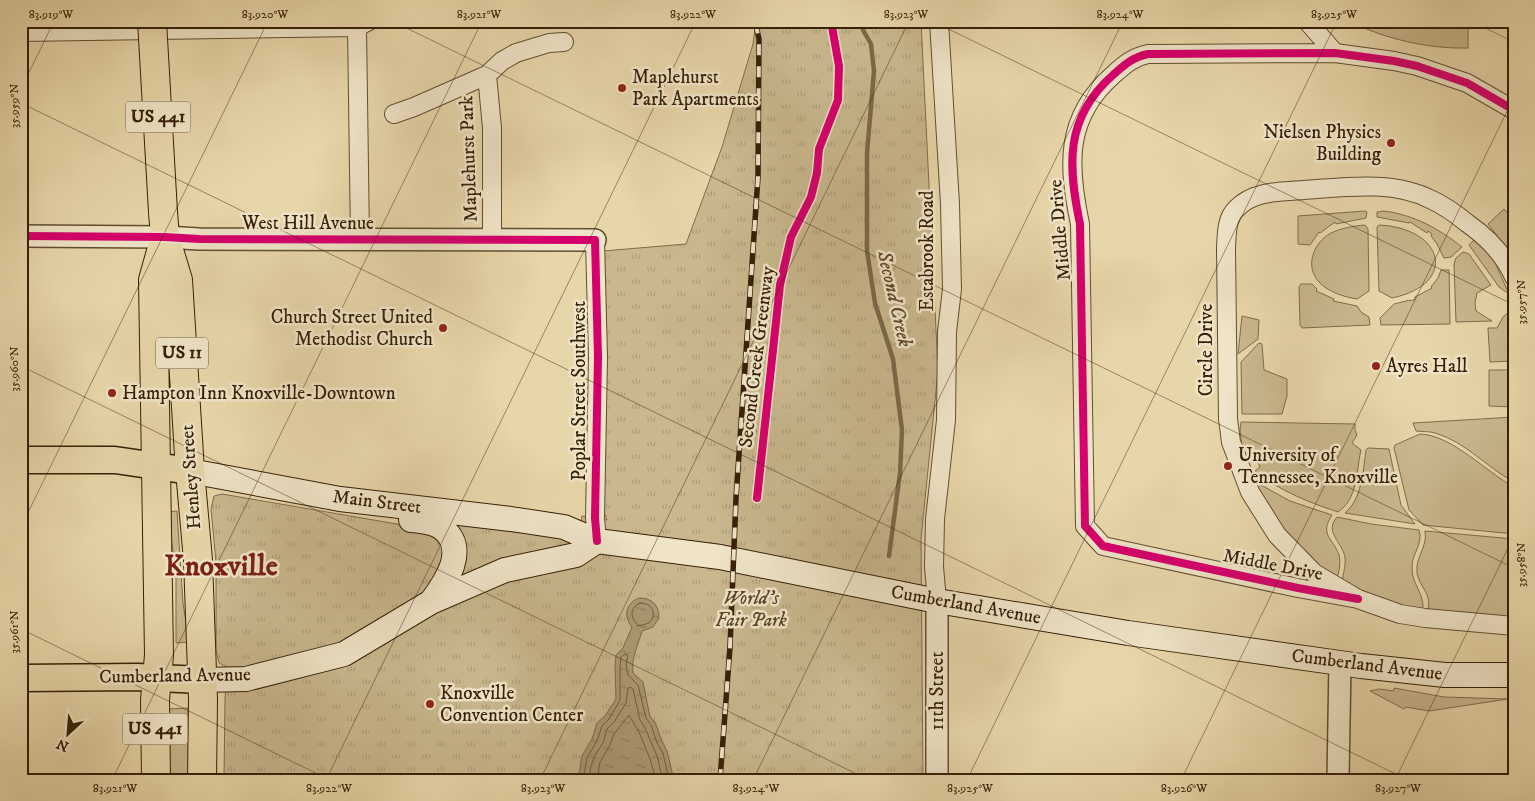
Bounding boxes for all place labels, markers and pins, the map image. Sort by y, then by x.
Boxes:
place label: Maplehurst Park Apartments [632,66,759,111]
marker: Maplehurst Park Apartments [616,82,628,94]
place label: Nielsen Physics Building [1264,121,1382,166]
marker: Nielsen Physics Building [1385,137,1397,149]
place label: Church Street United Methodist Church [271,306,434,351]
marker: Church Street United Methodist Church [437,322,449,334]
place label: Ayres Hall [1386,355,1468,378]
marker: Ayres Hall [1370,360,1382,372]
place label: Hampton Inn Knoxville-Downtown [122,382,396,405]
marker: Hampton Inn Knoxville-Downtown [106,387,118,399]
place label: University of Tennessee, Knoxville [1238,444,1398,489]
marker: University of Tennessee, Knoxville [1222,460,1234,472]
place label: Knoxville Convention Center [440,682,583,727]
marker: Knoxville Convention Center [424,698,436,710]

